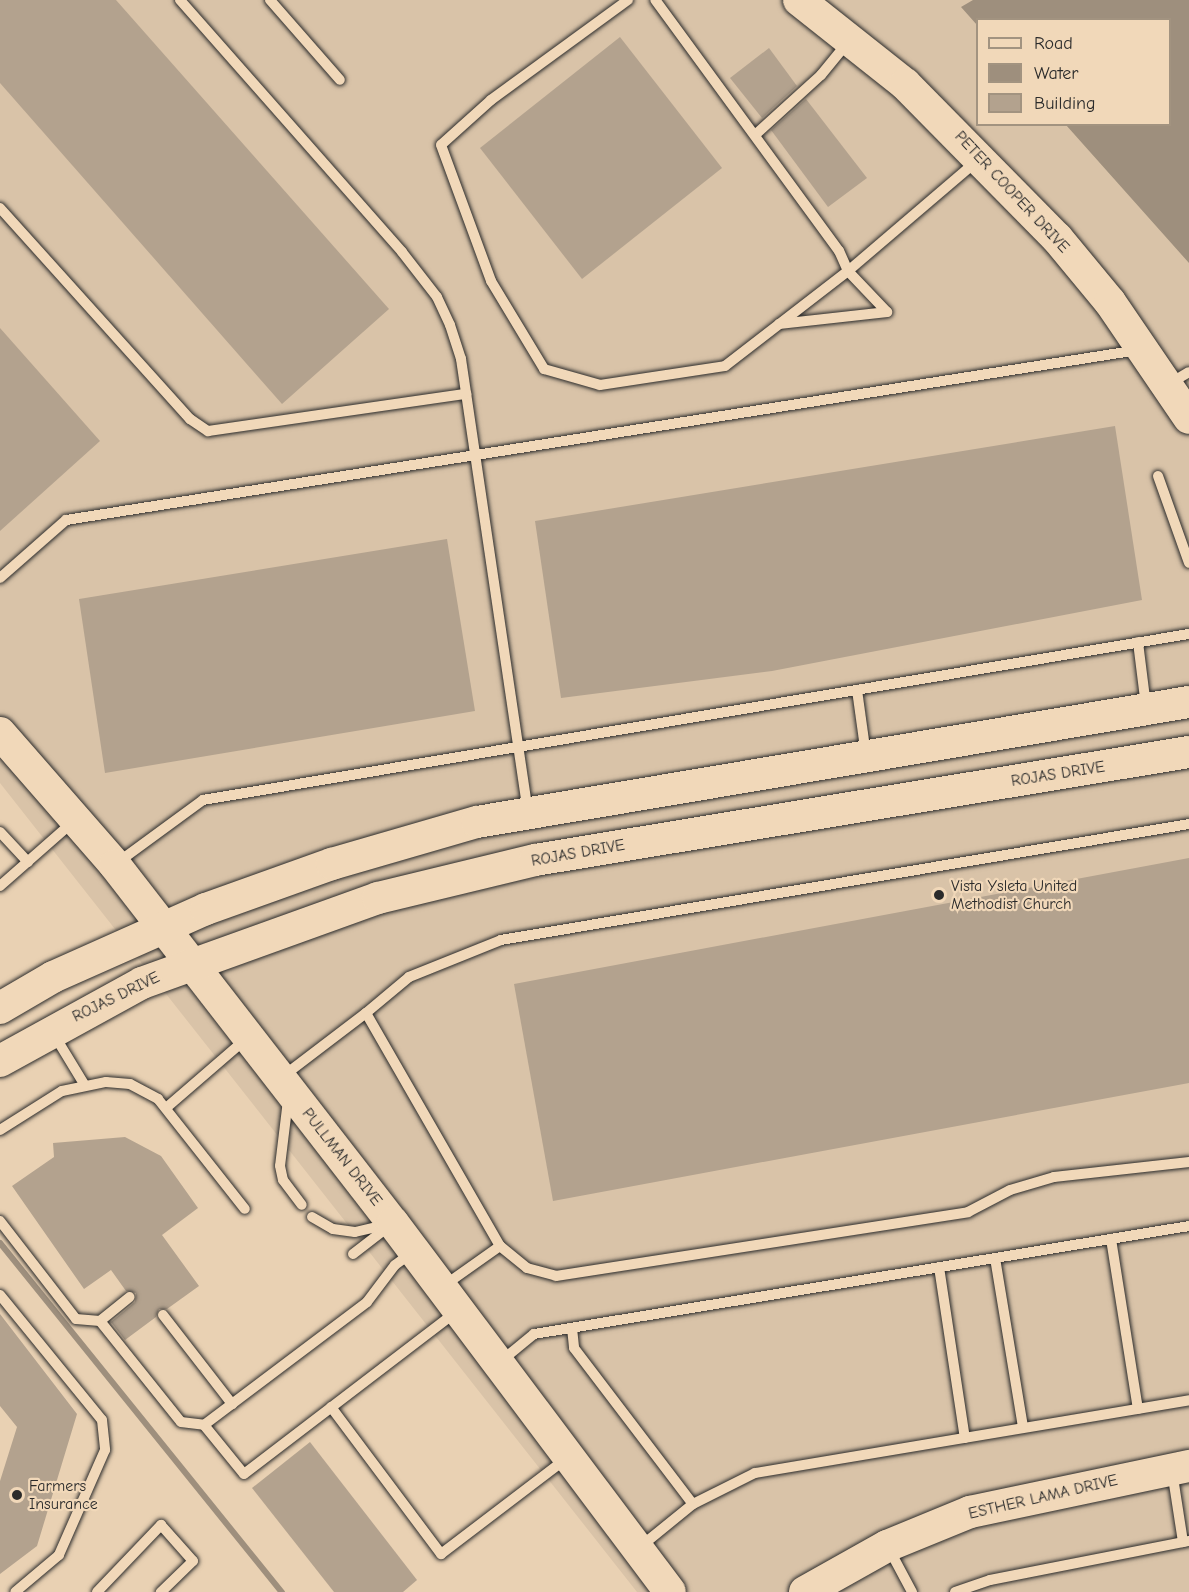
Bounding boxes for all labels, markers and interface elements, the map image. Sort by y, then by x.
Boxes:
legend [976,18,1171,126]
text: Road [1034,33,1073,54]
text: Water [1034,63,1078,84]
text: Building [1034,93,1096,114]
street label: PETER COOPER DRIVE [951,127,1073,257]
street label: ROJAS DRIVE [1010,757,1106,791]
street label: ROJAS DRIVE [530,835,626,871]
place label: Vista Ysleta United Methodist Church [951,876,1077,914]
marker: Vista Ysleta United Methodist Church [932,888,946,902]
street label: ROJAS DRIVE [69,968,163,1026]
street label: PULLMAN DRIVE [298,1104,386,1210]
street label: ESTHER LAMA DRIVE [967,1471,1119,1523]
place label: Farmers Insurance [29,1476,98,1514]
marker: Farmers Insurance [10,1488,24,1502]

